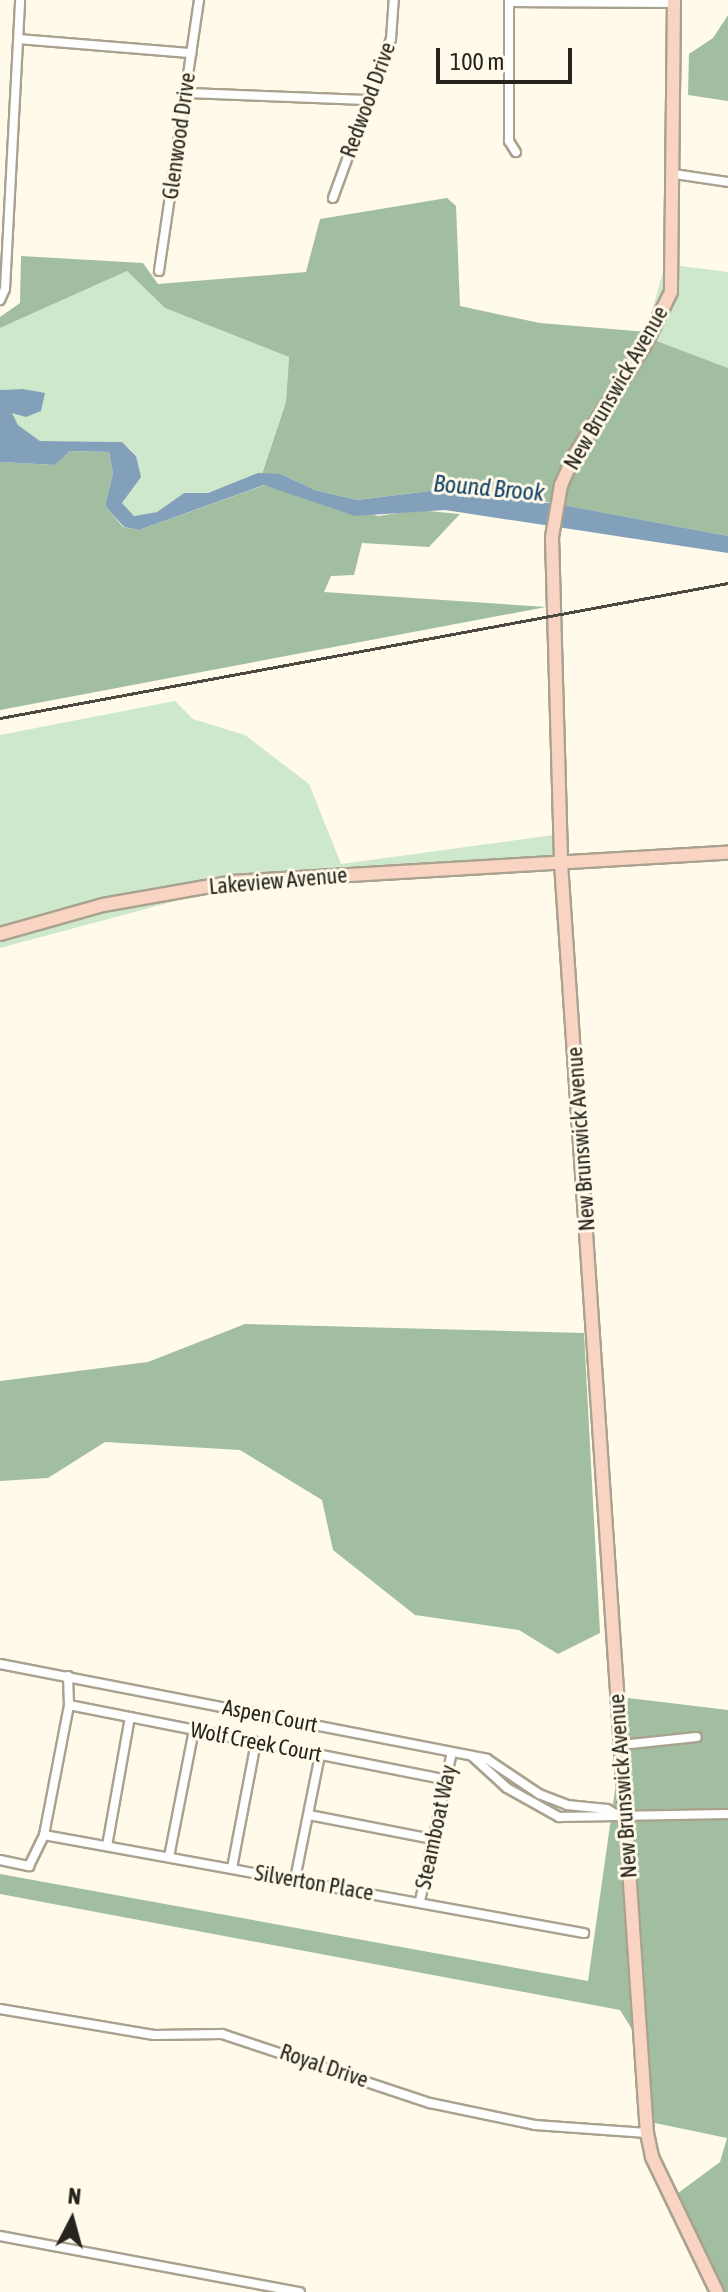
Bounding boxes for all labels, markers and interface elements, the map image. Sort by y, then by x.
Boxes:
scale bar [440,32,576,82]
street label: Redwood Drive [335,39,401,161]
text: 100 m [450,48,504,75]
street label: Glenwood Drive [157,71,201,201]
street label: New Brunswick Avenue [558,301,674,475]
water label: Bound Brook [432,469,546,507]
street label: Lakeview Avenue [208,862,348,900]
street label: New Brunswick Avenue [561,1046,601,1232]
street label: New Brunswick Avenue [603,1693,643,1879]
street label: Aspen Court [220,1694,320,1738]
street label: Wolf Creek Court [188,1716,324,1768]
street label: Steamboat Way [410,1762,462,1892]
street label: Silverton Place [253,1860,375,1906]
street label: Royal Drive [276,2039,372,2093]
north arrow [32,2180,112,2260]
text: N [67,2183,82,2210]

